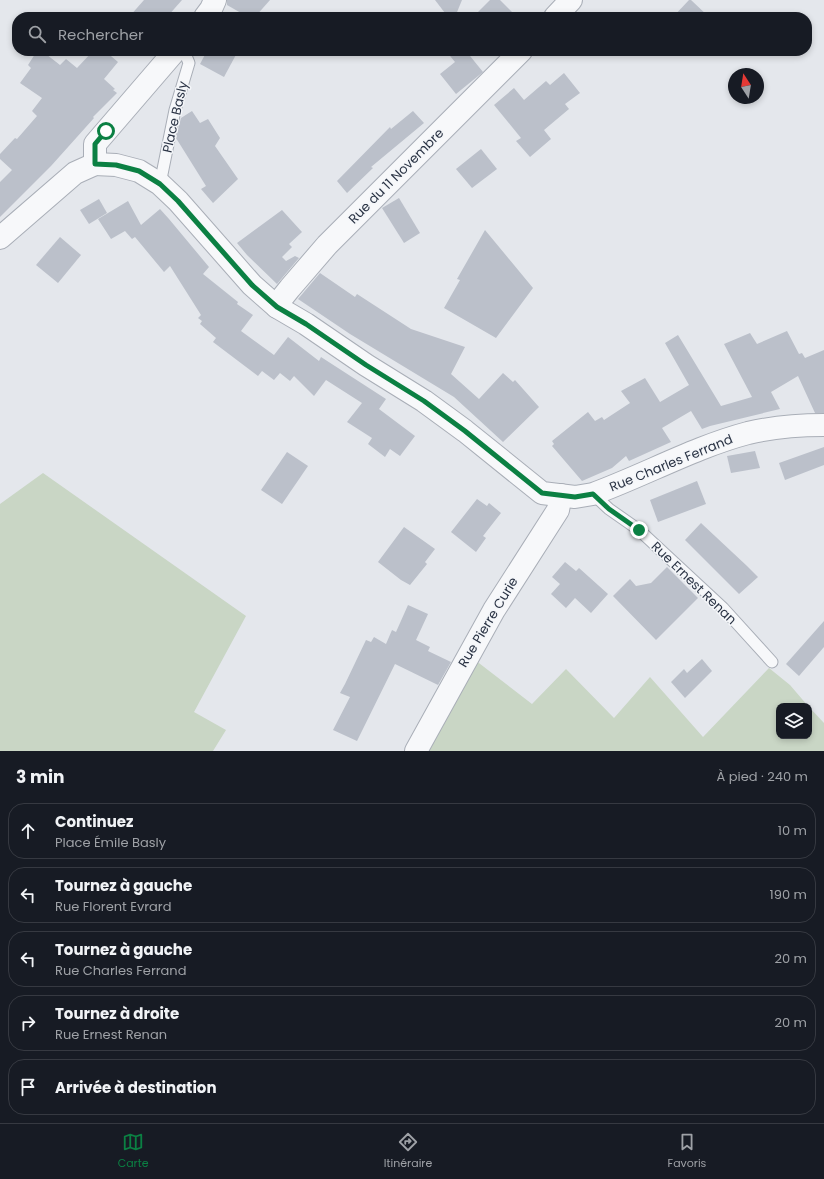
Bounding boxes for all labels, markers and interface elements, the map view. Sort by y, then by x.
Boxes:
search box [12,12,812,56]
icon: search [26,23,48,45]
text: Rechercher [58,24,144,45]
north arrow [728,68,764,104]
street label: Place Basly [158,79,193,155]
route start [97,122,115,140]
street label: Rue du 11 Novembre [344,124,448,228]
street label: Rue Charles Ferrand [606,430,736,496]
route end [630,521,648,539]
street label: Rue Ernest Renan [647,537,741,629]
street label: Rue Pierre Curie [454,573,522,671]
map controls [776,703,812,739]
button: layers [776,703,812,739]
text: 3 min [16,765,64,789]
text: À pied · 240 m [717,767,808,786]
text: Continuez [55,811,134,832]
icon: ahead [17,820,39,842]
text: 10 m [778,821,807,840]
text: Place Émile Basly [55,833,166,852]
text: Tournez à gauche [55,875,192,896]
icon: left [17,884,39,906]
text: 190 m [770,885,807,904]
text: Rue Florent Evrard [55,897,172,916]
text: Tournez à gauche [55,939,192,960]
icon: left [17,948,39,970]
text: 20 m [774,949,807,968]
text: Rue Charles Ferrand [55,961,186,980]
text: Tournez à droite [55,1003,179,1024]
icon: right [17,1012,39,1034]
text: 20 m [774,1013,807,1032]
text: Rue Ernest Renan [55,1025,167,1044]
icon: arrive [17,1076,39,1098]
text: Arrivée à destination [55,1077,217,1098]
tab: Carte [118,1131,149,1172]
tab: Itinéraire [384,1131,432,1172]
tab: Favoris [668,1131,706,1172]

